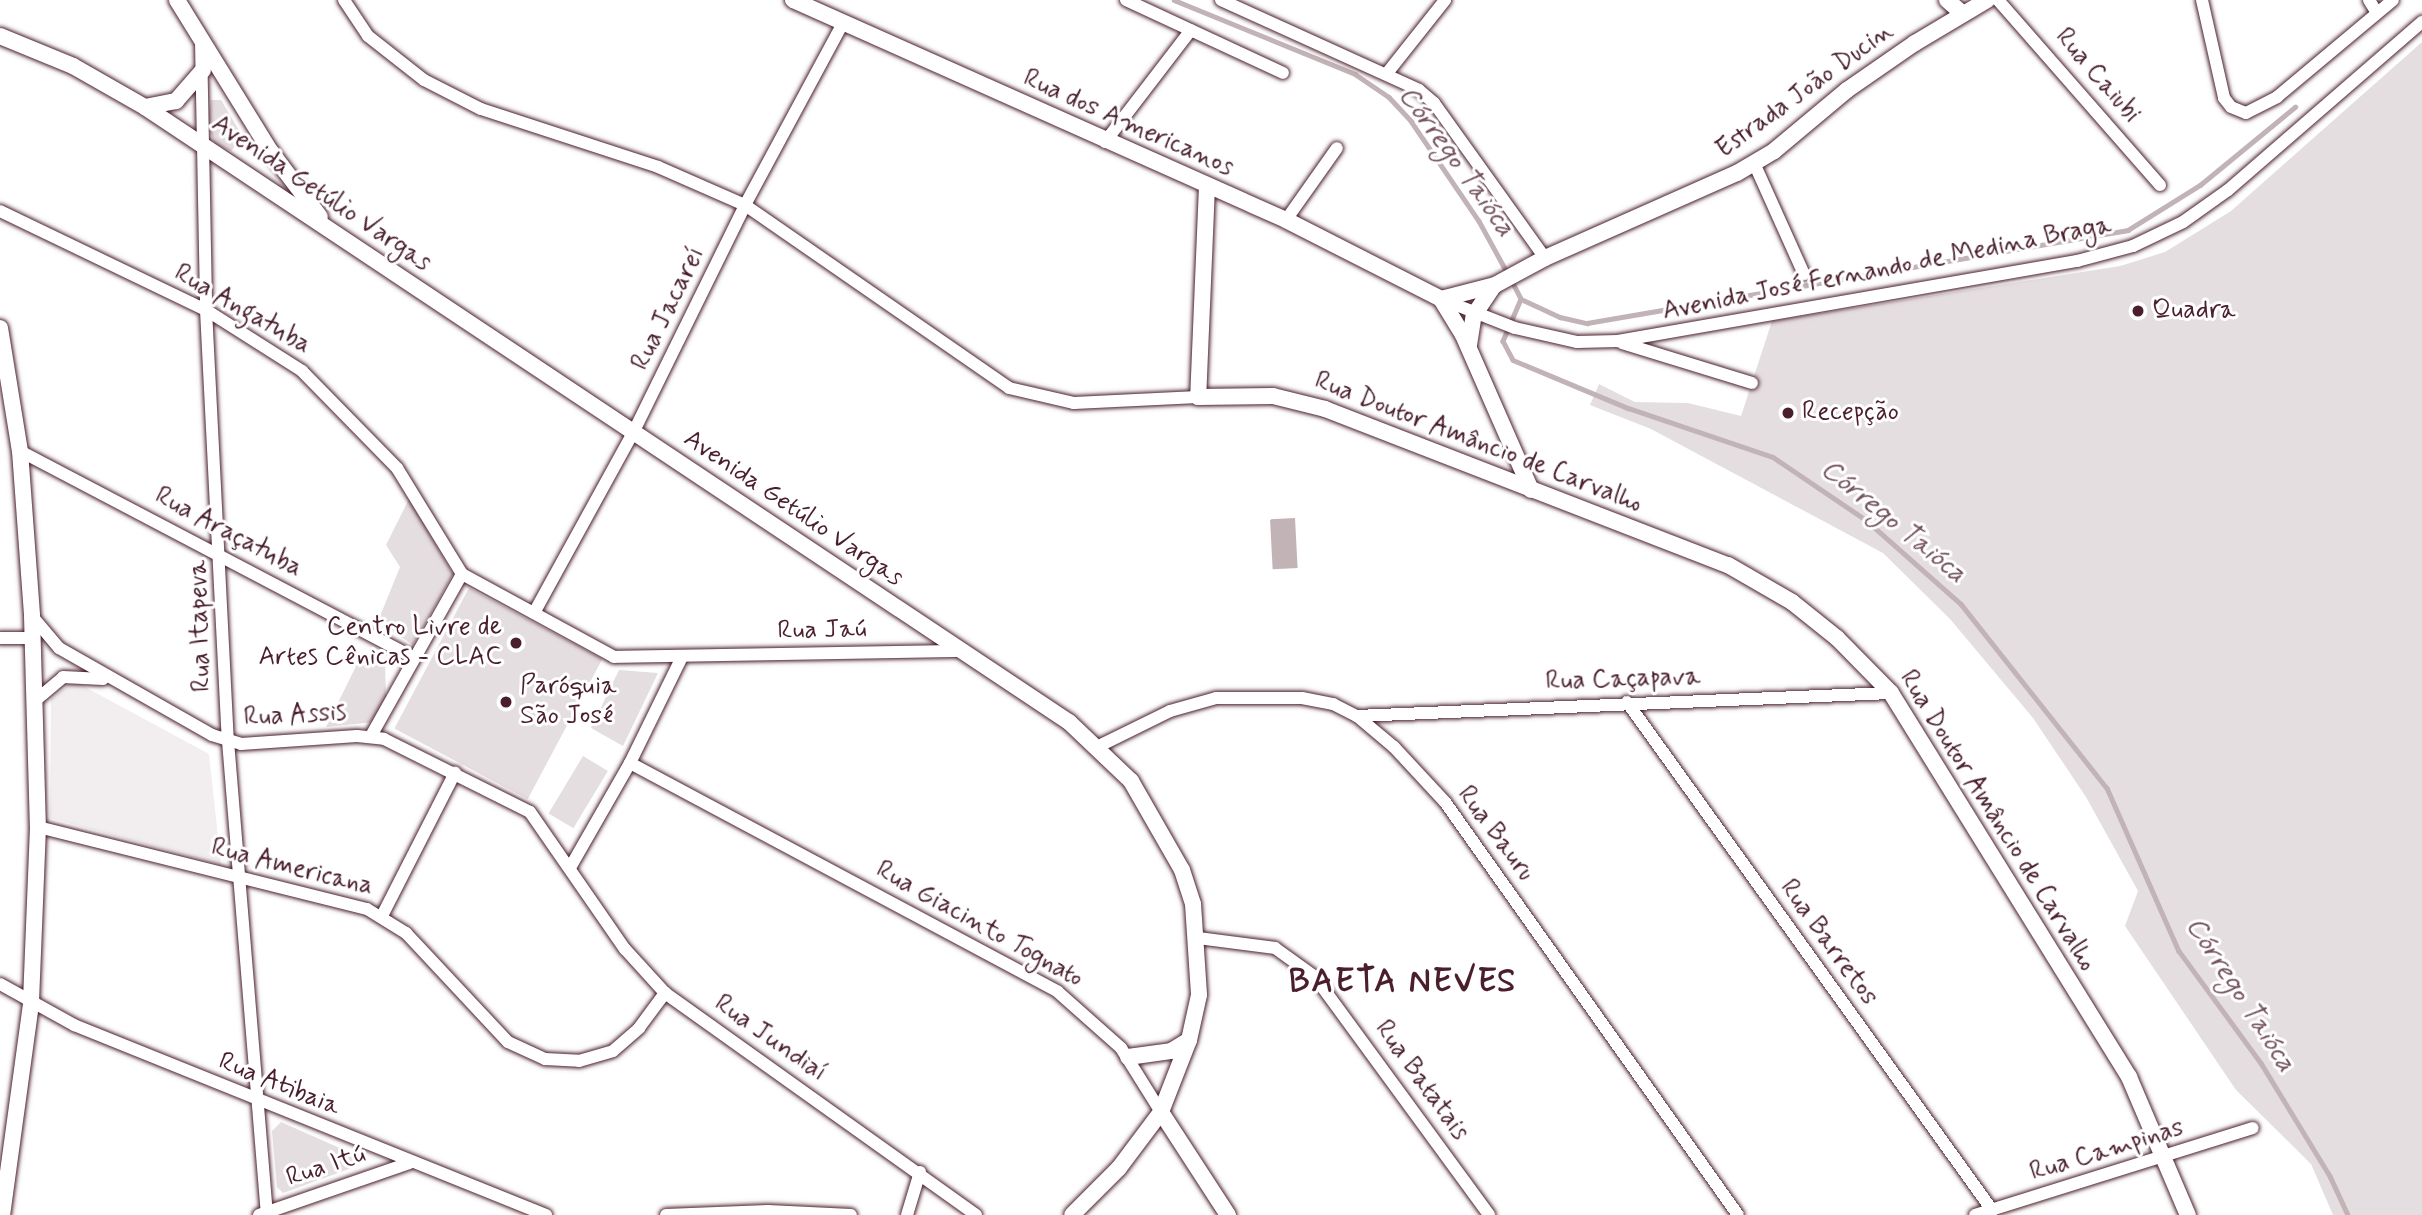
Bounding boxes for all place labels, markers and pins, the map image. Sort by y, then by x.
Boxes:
place label: Quadra [2152,295,2236,327]
marker: Quadra [2130,303,2146,319]
place label: Recepção [1802,397,1899,429]
marker: Recepção [1780,405,1796,421]
place label: Centro Livre de Artes Cênicas - CLAC [258,612,502,674]
marker: Centro Livre de Artes Cênicas - CLAC [508,635,524,651]
place label: Paróquia São José [520,671,617,732]
marker: Paróquia São José [498,694,514,710]

